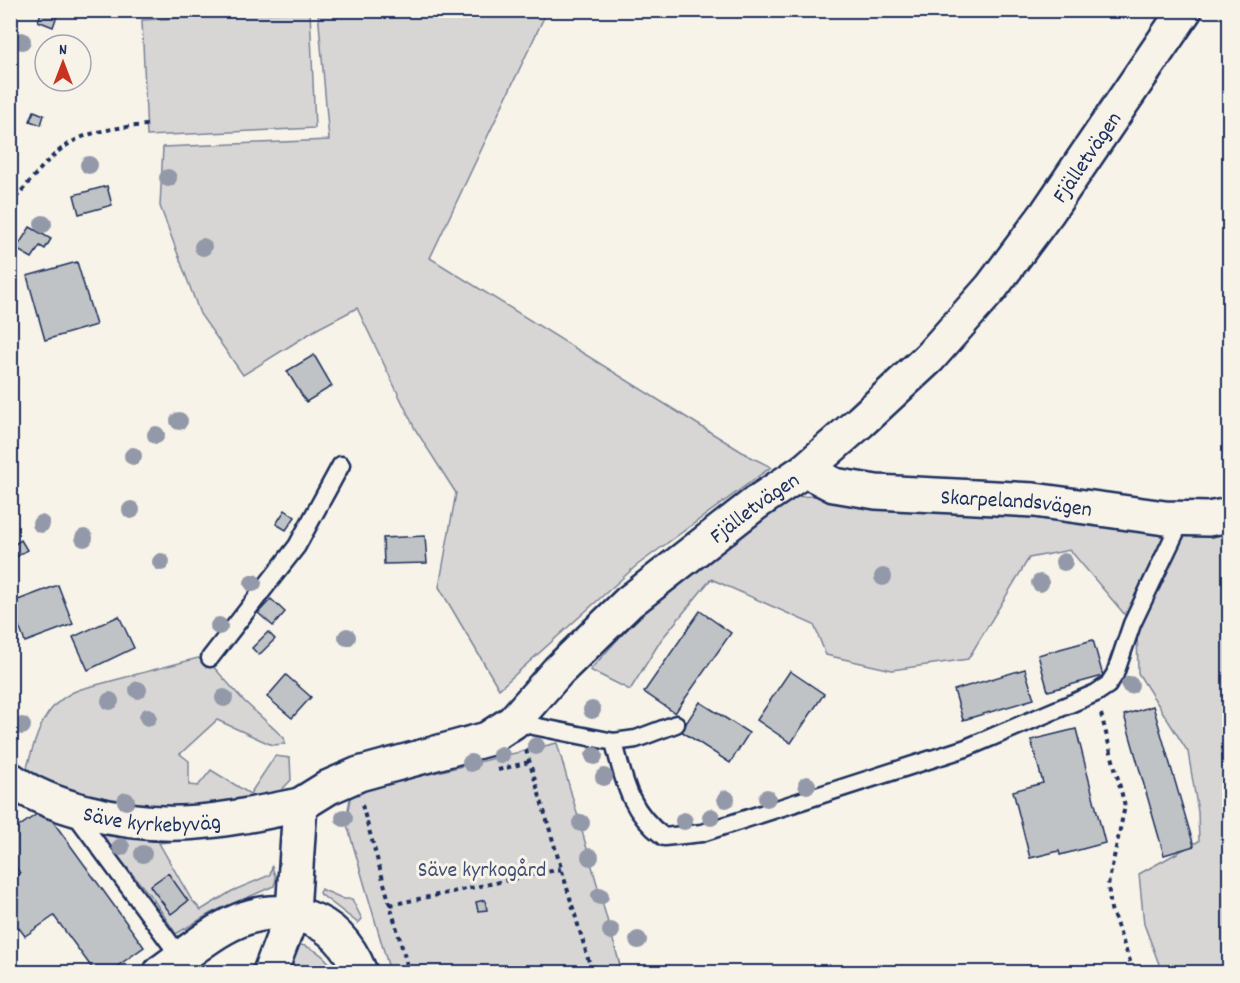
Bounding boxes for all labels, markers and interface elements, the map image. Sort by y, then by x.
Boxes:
north arrow [33,33,93,93]
text: N [59,39,67,62]
street label: Fjälletvägen [1046,106,1131,210]
street label: Fjälletvägen [704,466,807,553]
street label: Skarpelandsvägen [940,483,1094,527]
street label: Säve kyrkebyväg [79,800,223,842]
park label: Säve kyrkogård [418,856,546,887]

